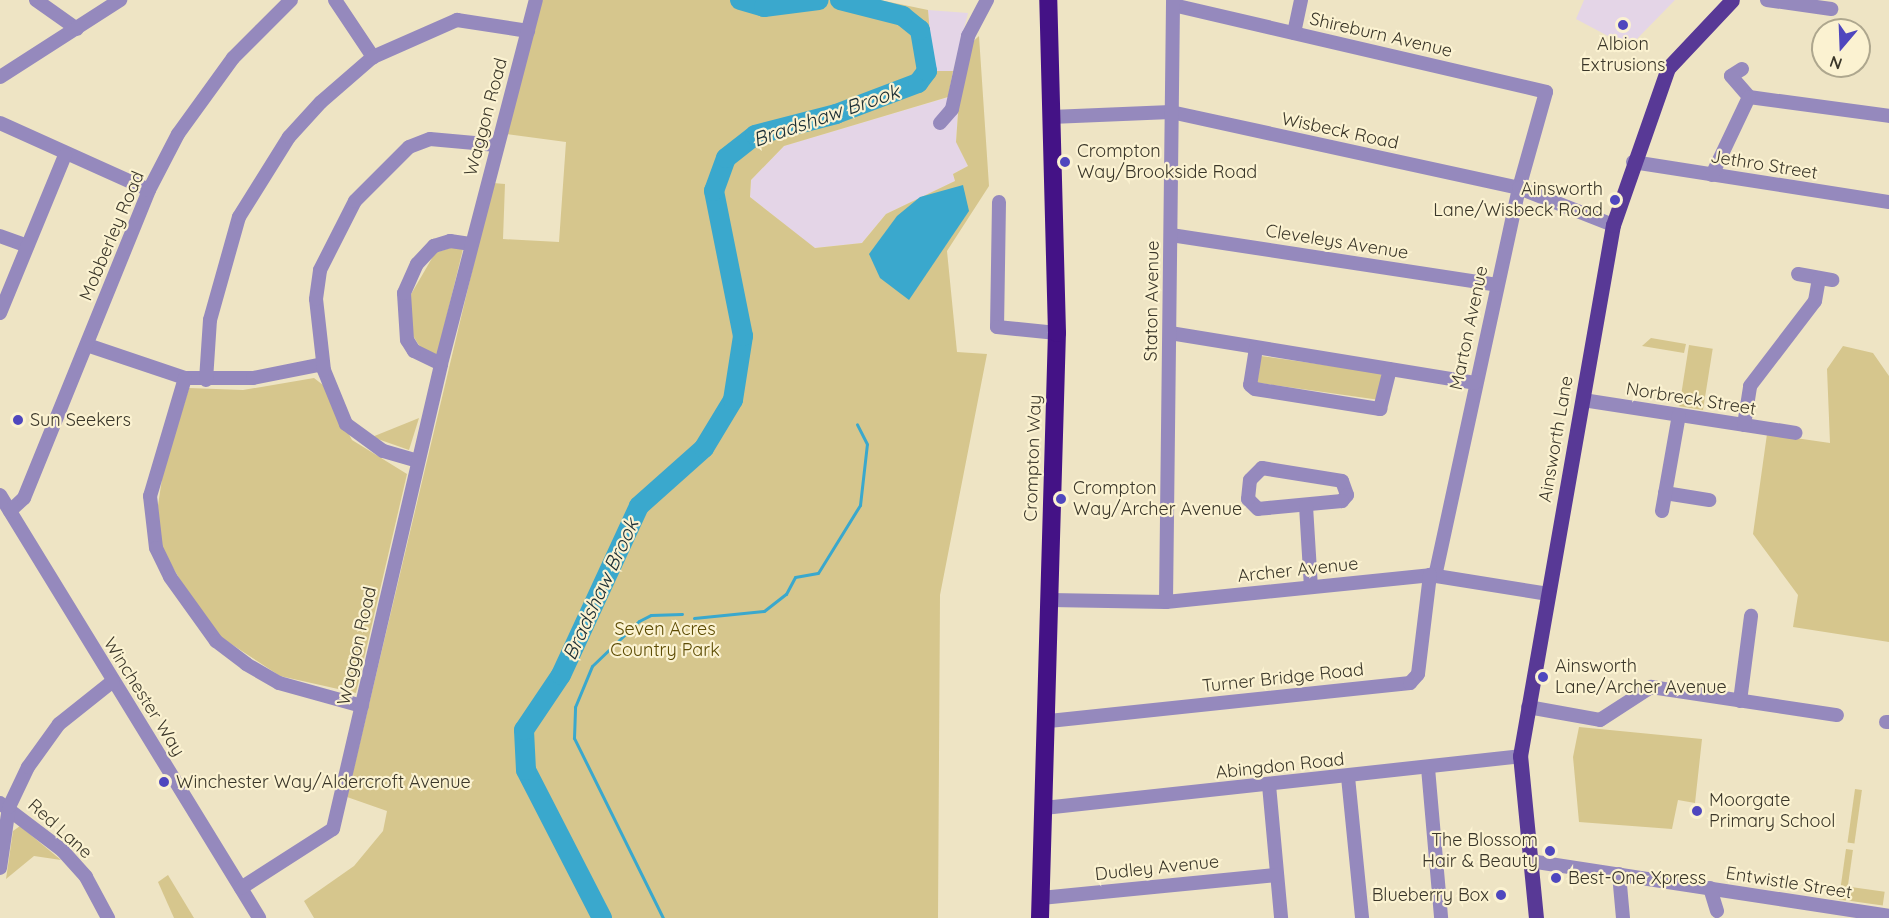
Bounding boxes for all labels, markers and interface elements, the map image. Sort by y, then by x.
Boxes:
street label: Shireburn Avenue [1308,8,1454,62]
marker: Albion Extrusions [1616,18,1630,32]
north arrow [1811,18,1871,78]
place label: Albion Extrusions [1580,34,1666,76]
text: N [1827,52,1845,75]
street label: Waggon Road [460,56,512,178]
water label: Bradshaw Brook [750,79,902,151]
street label: Wisbeck Road [1279,108,1401,154]
place label: Crompton Way/Brookside Road [1077,141,1257,184]
street label: Jethro Street [1709,146,1819,184]
marker: Crompton Way/Brookside Road [1058,155,1072,169]
street label: Mobberley Road [75,168,149,304]
place label: Ainsworth Lane/Wisbeck Road [1433,179,1603,222]
marker: Ainsworth Lane/Wisbeck Road [1608,193,1622,207]
street label: Cleveleys Avenue [1264,220,1410,264]
street label: Staton Avenue [1140,240,1164,362]
street label: Marton Avenue [1445,264,1493,392]
street label: Ainsworth Lane [1534,374,1578,504]
street label: Norbreck Street [1624,378,1758,420]
street label: Crompton Way [1020,394,1046,522]
place label: Sun Seekers [30,409,131,431]
marker: Sun Seekers [11,413,25,427]
place label: Crompton Way/Archer Avenue [1073,478,1242,520]
marker: Crompton Way/Archer Avenue [1054,492,1068,506]
water label: Bradshaw Brook [557,515,643,663]
street label: Archer Avenue [1237,553,1359,587]
street label: Waggon Road [333,585,381,707]
park label: Seven Acres Country Park [610,619,720,662]
street label: Winchester Way [99,634,189,760]
place label: Ainsworth Lane/Archer Avenue [1555,656,1727,698]
street label: Turner Bridge Road [1201,659,1365,697]
marker: Ainsworth Lane/Archer Avenue [1536,670,1550,684]
street label: Abingdon Road [1215,748,1345,784]
place label: Winchester Way/Aldercroft Avenue [176,771,471,793]
marker: Winchester Way/Aldercroft Avenue [157,775,171,789]
place label: Moorgate Primary School [1709,790,1835,832]
street label: Red Lane [23,795,97,863]
marker: Moorgate Primary School [1690,804,1704,818]
place label: The Blossom Hair & Beauty [1422,830,1538,872]
marker: The Blossom Hair & Beauty [1543,844,1557,858]
street label: Dudley Avenue [1094,851,1220,885]
street label: Entwistle Street [1724,862,1854,904]
place label: Best-One Xpress [1568,867,1706,889]
marker: Best-One Xpress [1549,871,1563,885]
place label: Blueberry Box [1372,884,1489,906]
marker: Blueberry Box [1494,888,1508,902]

